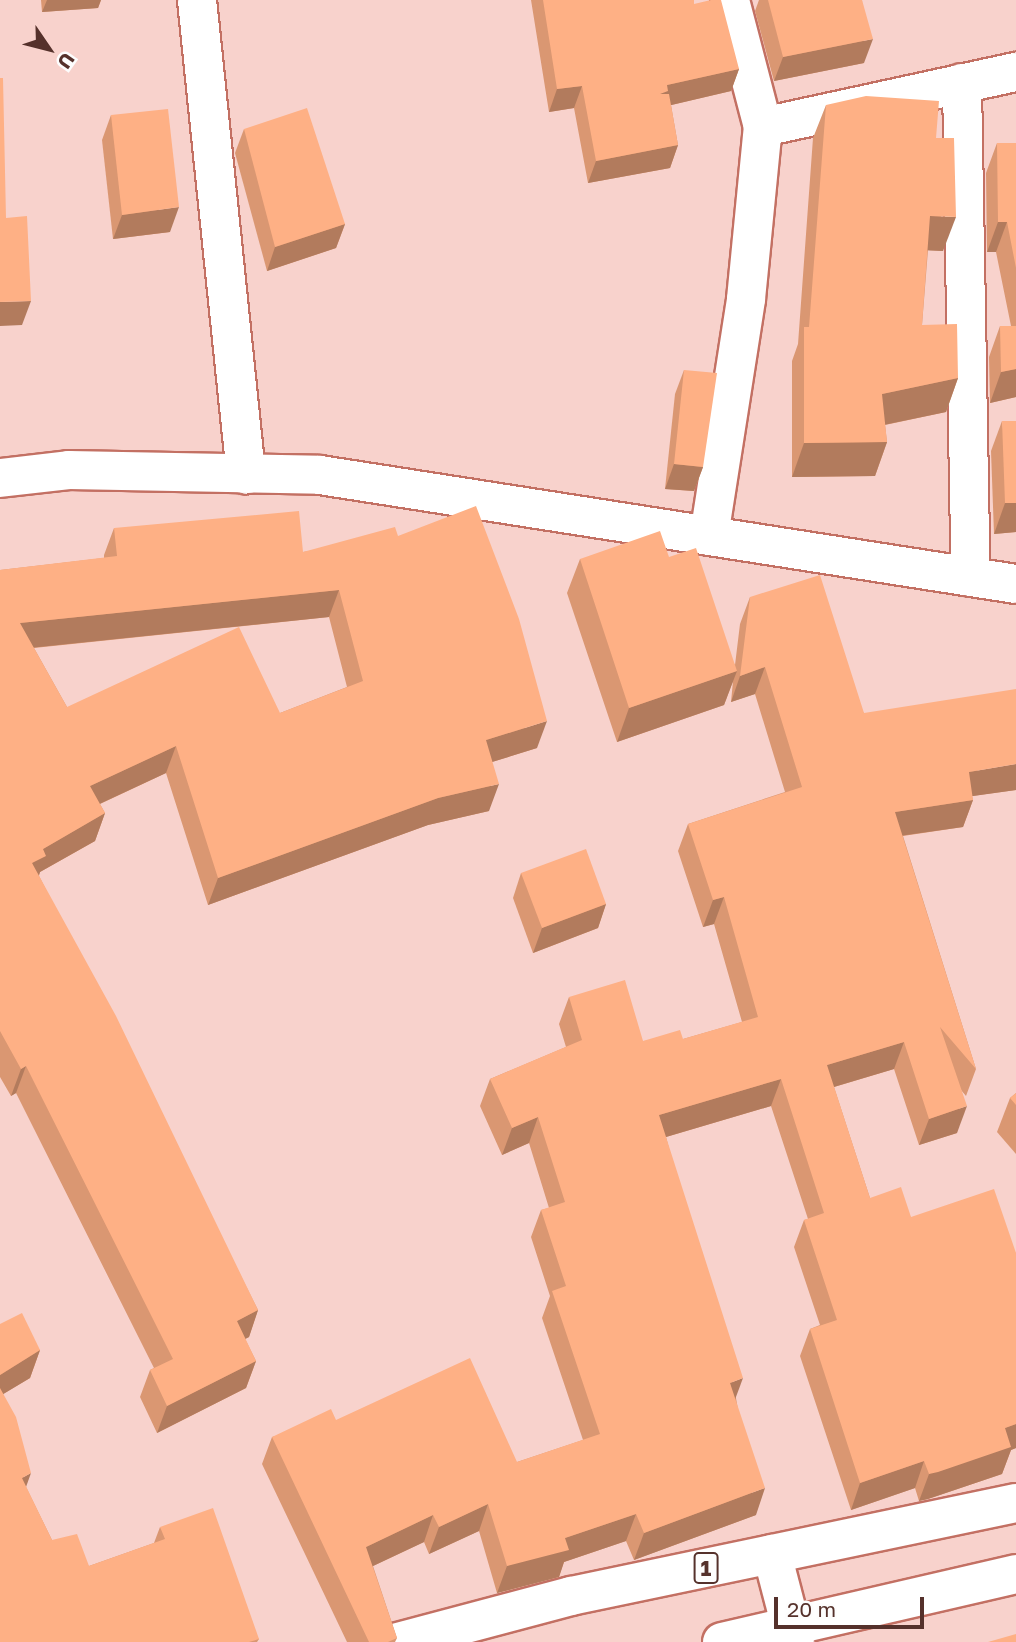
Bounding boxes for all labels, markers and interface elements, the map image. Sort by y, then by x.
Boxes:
north arrow [14,14,84,84]
text: U [53,49,80,74]
road number: 1 [692,1550,720,1586]
scale bar [778,1582,928,1626]
text: 20 m [787,1596,836,1622]

